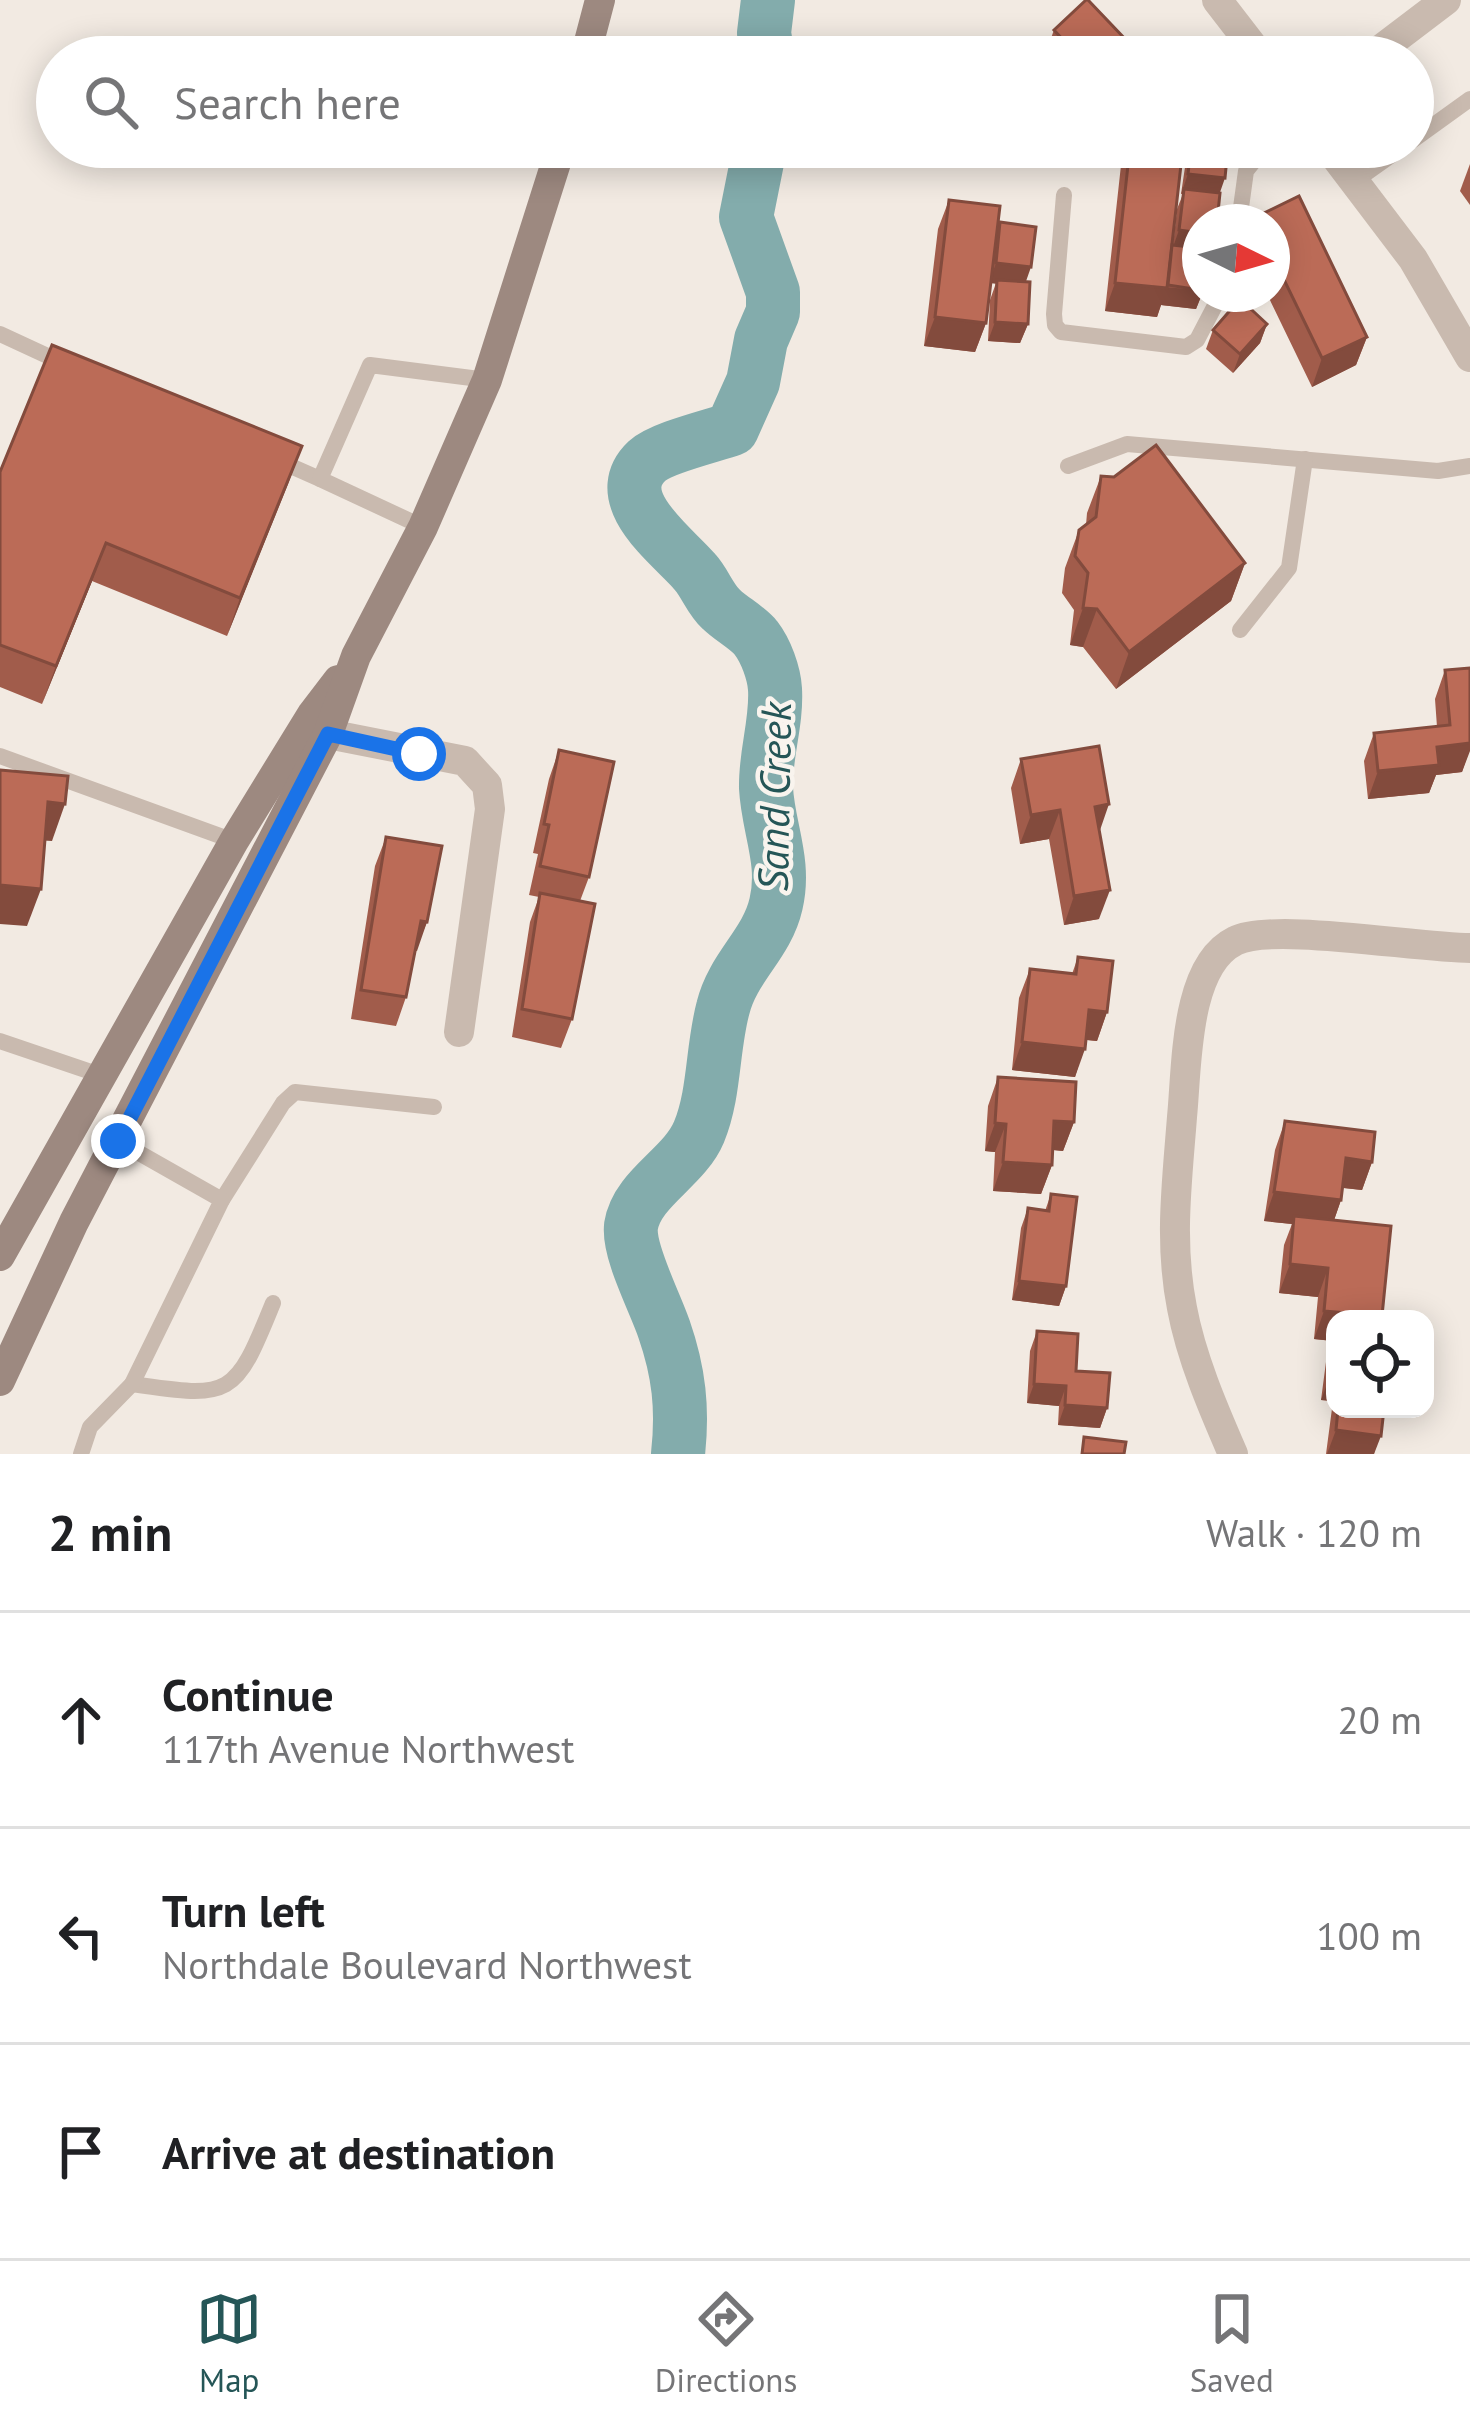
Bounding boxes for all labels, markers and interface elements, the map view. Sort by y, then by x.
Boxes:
search box [36,36,1434,168]
icon: search [78,69,144,135]
text: Search here [174,73,401,131]
north arrow [1182,204,1290,312]
water label: Sand Creek [745,700,803,892]
route start [392,727,446,781]
route end [91,1114,145,1168]
map controls [1326,1310,1434,1418]
button: locate [1326,1310,1434,1418]
text: 2 min [48,1499,172,1565]
text: Walk · 120 m [1206,1507,1422,1558]
text: Continue [162,1665,334,1723]
icon: ahead [48,1687,114,1753]
text: 20 m [1337,1694,1422,1745]
text: 117th Avenue Northwest [162,1723,575,1774]
text: Turn left [162,1881,325,1939]
icon: left [48,1903,114,1969]
text: 100 m [1316,1910,1422,1961]
text: Northdale Boulevard Northwest [162,1939,692,1990]
icon: arrive [48,2119,114,2185]
text: Arrive at destination [162,2123,555,2181]
tab: Map [196,2286,262,2401]
tab: Directions [655,2286,797,2401]
tab: Saved [1190,2286,1274,2401]

